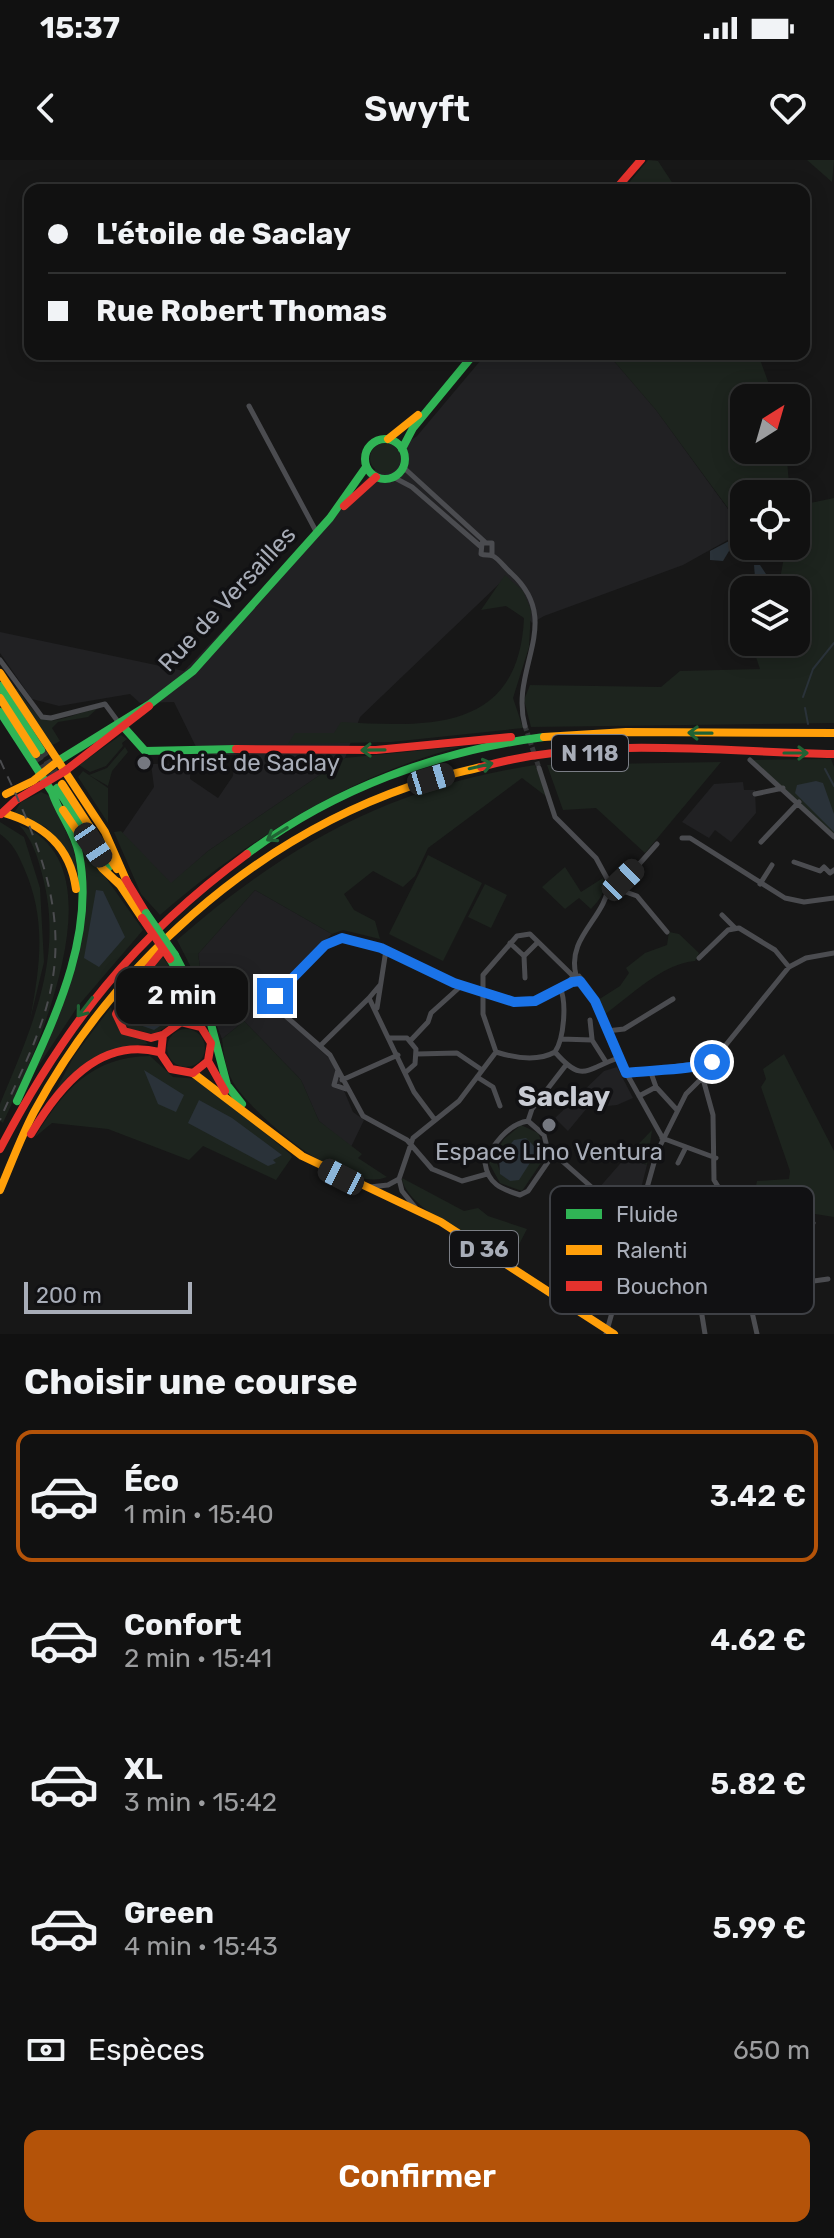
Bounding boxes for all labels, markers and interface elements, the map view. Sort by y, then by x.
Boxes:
text: 15:37 [40,10,120,46]
icon: back [24,86,68,130]
icon: heart [766,86,810,130]
text: Swyft [364,87,470,130]
text: L'étoile de Saclay [96,216,351,252]
text: Rue Robert Thomas [96,293,387,329]
north arrow [730,384,810,464]
map controls [730,384,810,656]
button: locate [730,480,810,560]
street label: Rue de Versailles [153,521,301,677]
button: layers [730,576,810,656]
one-way arrow [687,726,714,741]
road number: N 118 [552,735,628,771]
one-way arrow [360,742,387,757]
one-way arrow [782,745,809,761]
place label: Christ de Saclay [160,749,340,777]
marker: Christ de Saclay [135,754,153,772]
one-way arrow [468,758,493,773]
car [405,761,457,797]
car [70,818,116,872]
one-way arrow [266,827,289,843]
car [597,855,649,905]
callout: 2 min [115,968,247,1024]
route end [257,978,293,1014]
text: 2 min [147,980,217,1011]
one-way arrow [76,996,93,1018]
route start [694,1044,730,1080]
district label: Saclay [518,1080,610,1113]
marker: Espace Lino Ventura [540,1116,558,1134]
place label: Espace Lino Ventura [435,1138,663,1166]
car [314,1155,368,1199]
legend [550,1186,814,1314]
text: Fluide [616,1201,678,1228]
road number: D 36 [450,1231,518,1267]
text: Ralenti [616,1237,687,1264]
text: Bouchon [616,1273,708,1300]
scale bar [24,1278,192,1314]
text: 200 m [36,1282,102,1309]
text: Choisir une course [24,1360,358,1403]
icon: car [28,1460,100,1532]
text: Éco [124,1463,179,1499]
text: 3.42 € [710,1478,806,1514]
text: 1 min · 15:40 [124,1499,274,1530]
icon: car [28,1604,100,1676]
text: Confort [124,1607,242,1643]
text: 4.62 € [710,1622,806,1658]
text: 2 min · 15:41 [124,1643,272,1674]
icon: car [28,1748,100,1820]
text: XL [124,1751,163,1787]
text: 5.82 € [710,1766,806,1802]
text: 3 min · 15:42 [124,1787,277,1818]
icon: car [28,1892,100,1964]
text: Green [124,1895,214,1931]
text: 5.99 € [713,1910,806,1946]
text: 4 min · 15:43 [124,1931,278,1962]
icon: cash [24,2028,68,2072]
text: Espèces [88,2032,205,2068]
text: 650 m [733,2035,810,2066]
button: Confirmer [24,2130,810,2222]

